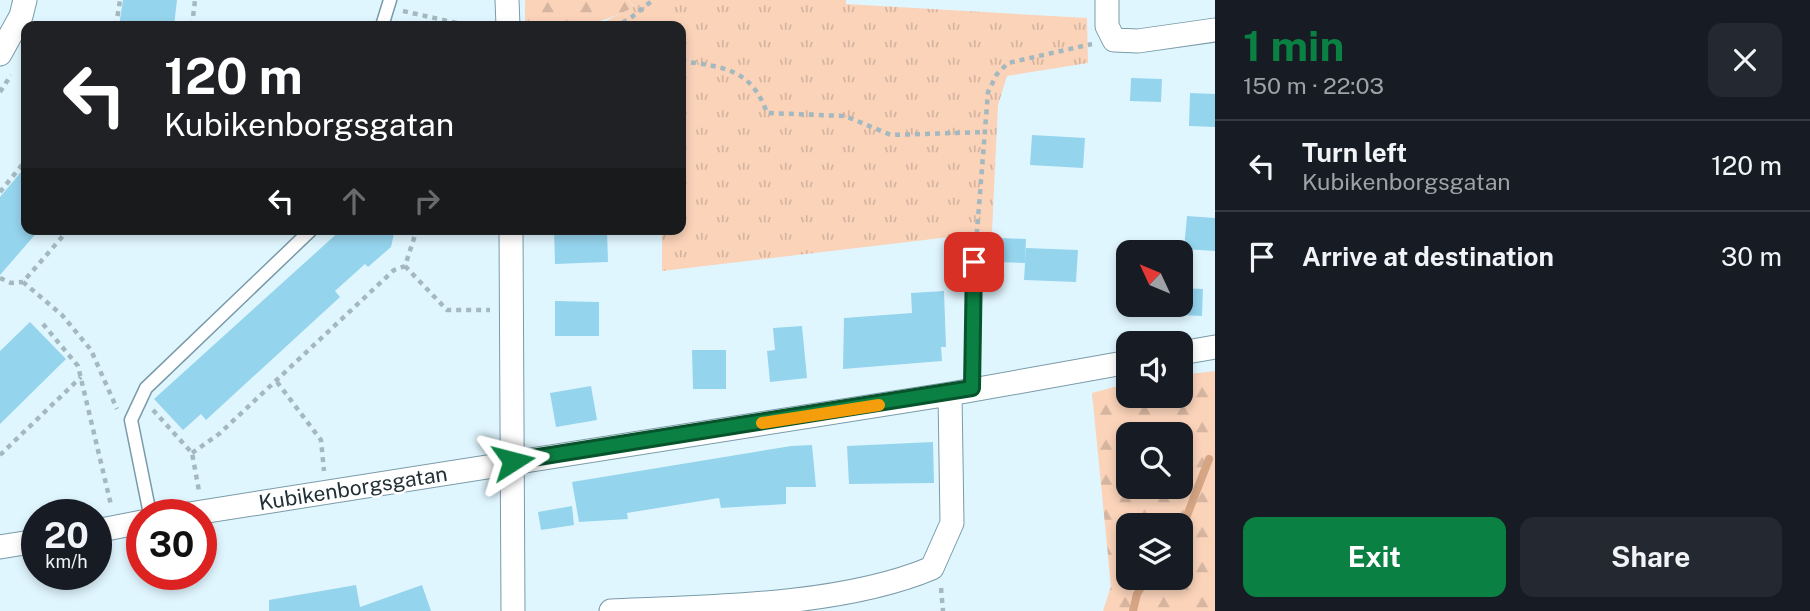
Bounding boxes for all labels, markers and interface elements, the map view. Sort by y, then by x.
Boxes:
text: 1 min [1243,21,1344,70]
button: close [1708,23,1782,97]
text: 120 m [164,47,303,105]
icon: left [49,49,140,140]
text: 150 m · 22:03 [1243,72,1384,99]
text: Kubikenborgsgatan [164,106,454,143]
text: Turn left [1302,137,1407,168]
icon: left [1243,147,1281,185]
text: 120 m [1711,150,1782,181]
text: Kubikenborgsgatan [1302,168,1511,195]
icon: left [262,182,300,220]
icon: ahead [335,182,373,220]
icon: right [408,182,446,220]
pin [944,232,1004,292]
icon: arrive [1243,238,1281,276]
north arrow [1116,240,1194,317]
map controls [1116,240,1193,590]
text: Arrive at destination [1302,241,1554,272]
text: 30 m [1721,241,1782,272]
icon: arrive [955,243,993,281]
button: sound [1116,331,1193,408]
button: search [1116,422,1193,499]
position arrow [476,424,550,498]
street label: Kubikenborgsgatan [257,461,449,515]
speed limit sign: 30 [126,499,217,590]
button: layers [1116,513,1193,590]
text: 20 [44,515,89,556]
button: Exit [1243,517,1506,597]
button: Share [1520,517,1782,597]
text: km/h [45,551,88,572]

